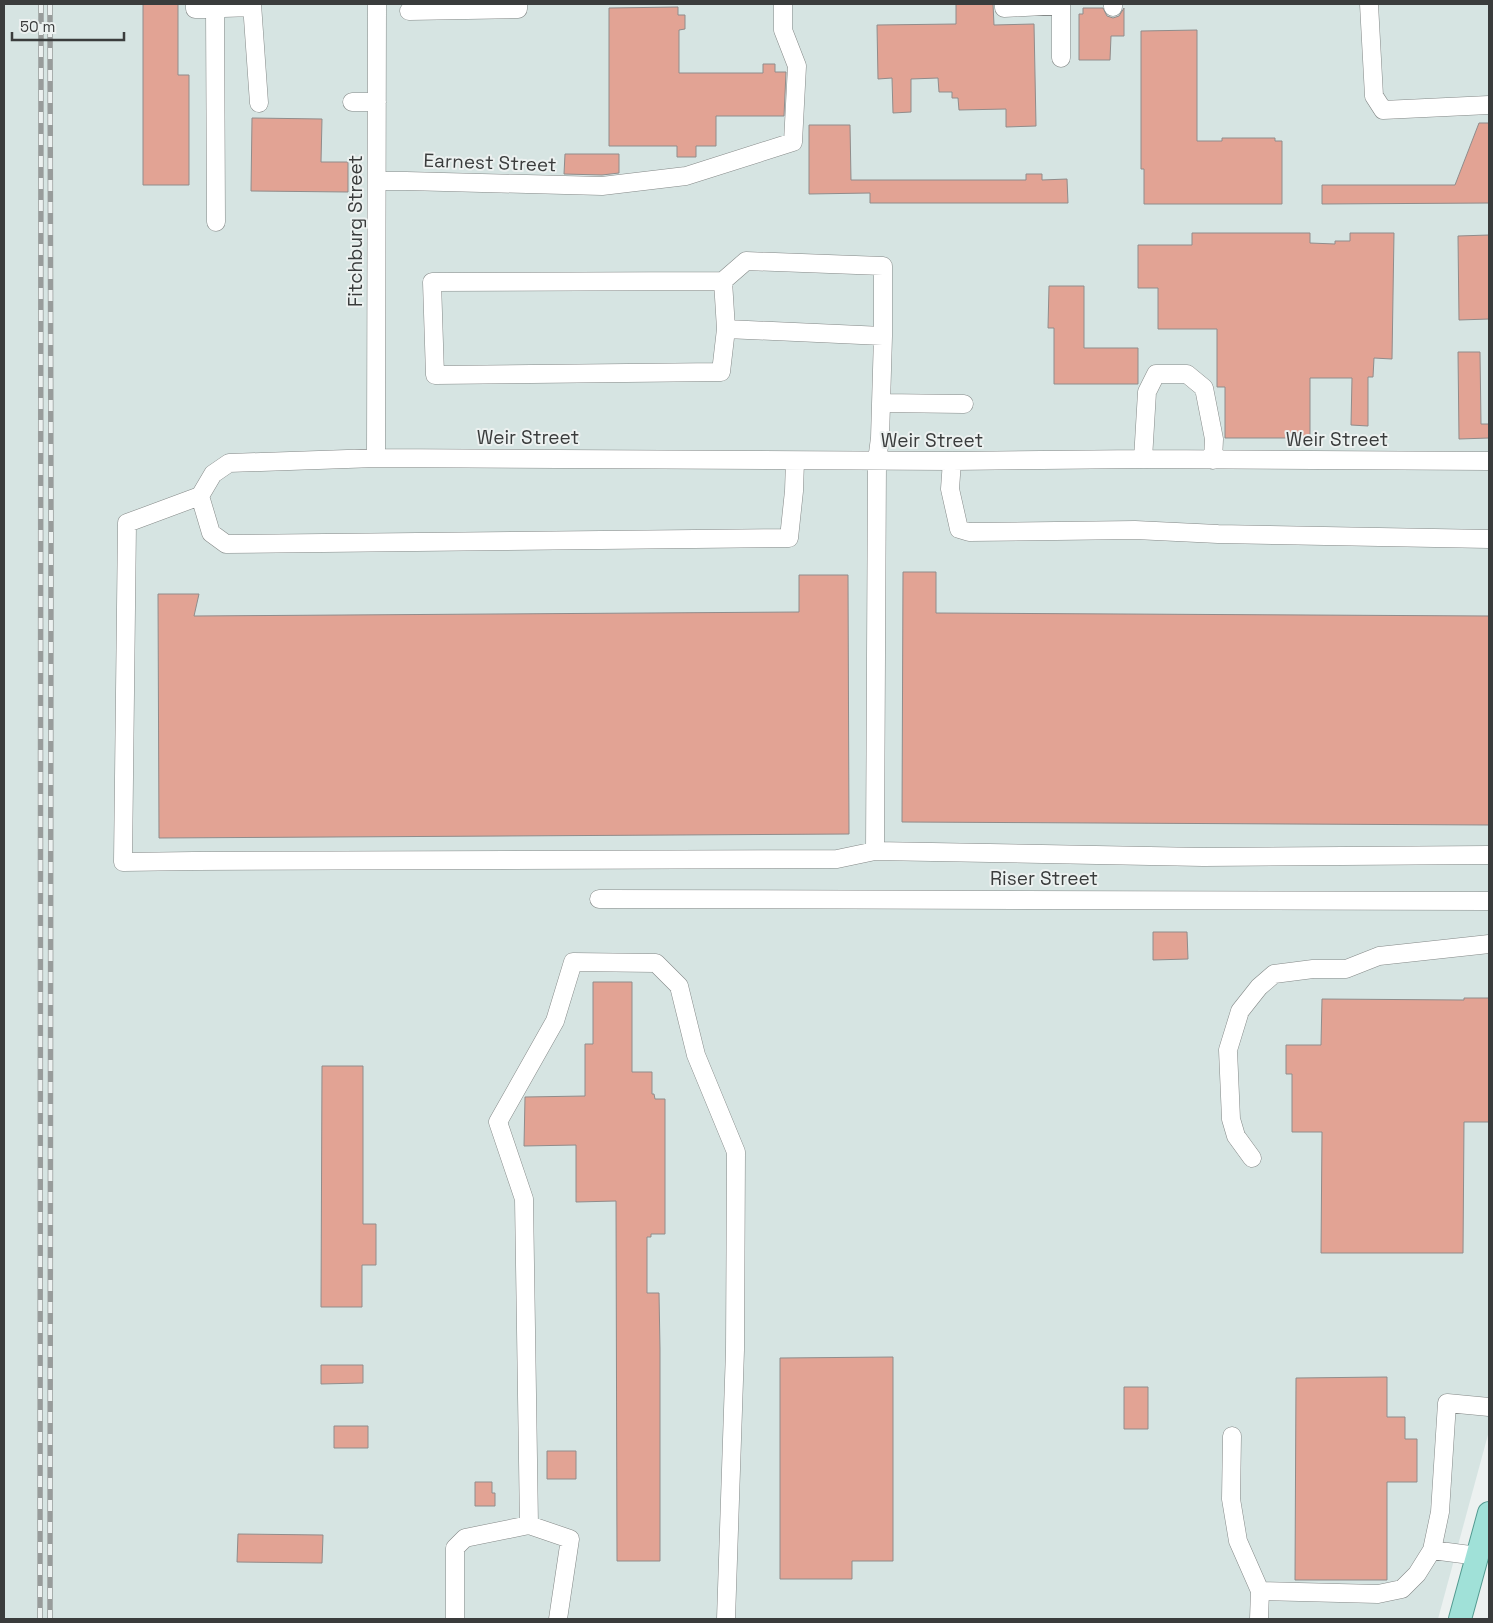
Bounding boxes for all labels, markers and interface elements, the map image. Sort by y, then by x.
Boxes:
scale bar [12,10,125,42]
text: 50 m [20,17,55,36]
street label: Earnest Street [423,148,557,177]
street label: Fitchburg Street [343,155,368,307]
street label: Weir Street [477,425,579,450]
street label: Weir Street [1286,427,1388,452]
street label: Weir Street [881,428,983,453]
street label: Riser Street [990,866,1098,891]

